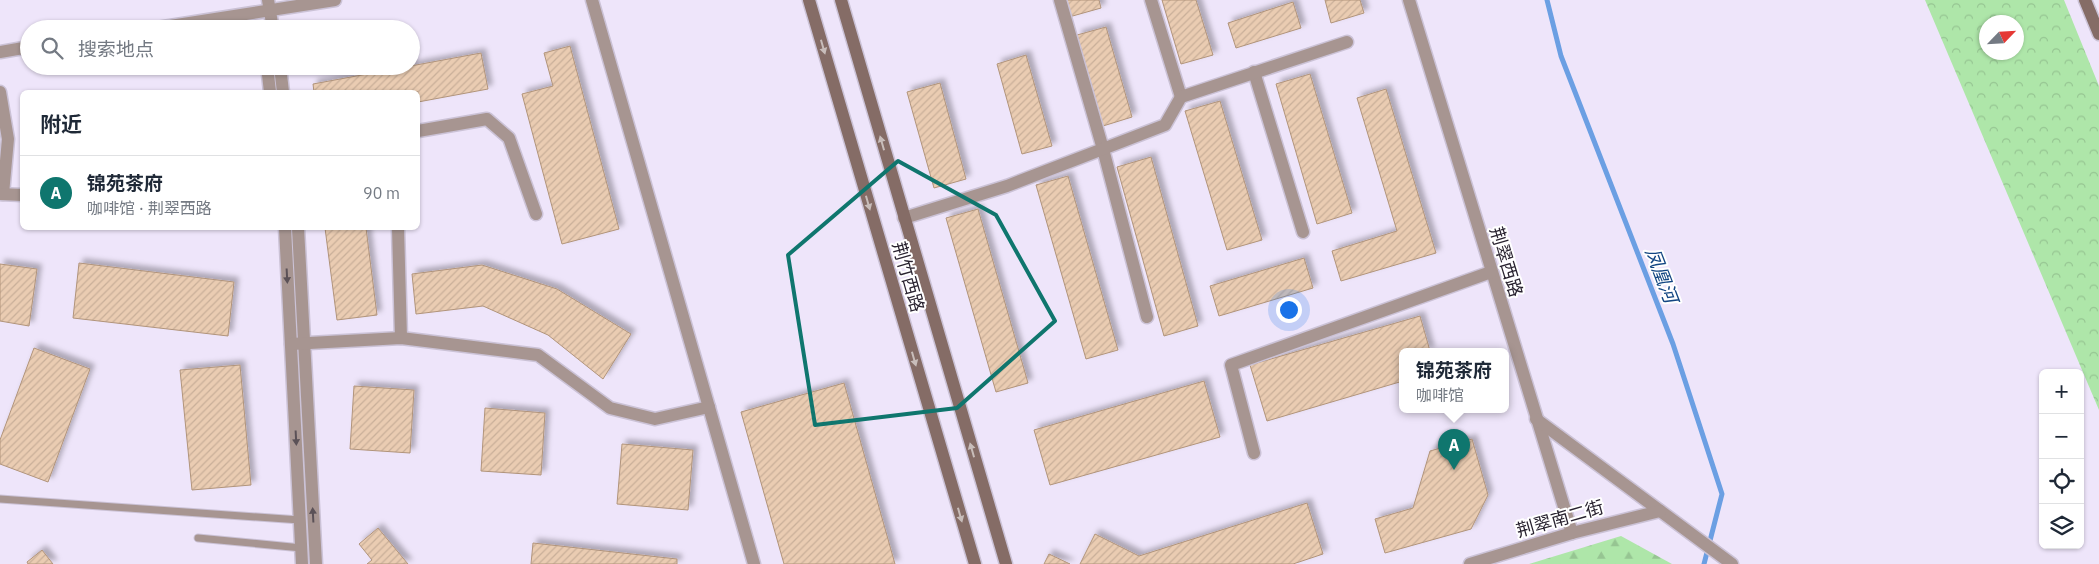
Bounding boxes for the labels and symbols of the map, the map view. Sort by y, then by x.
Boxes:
north arrow [1979,15,2024,60]
one-way arrow [819,39,827,54]
one-way arrow [877,136,885,151]
one-way arrow [864,195,872,210]
street label: 荆翠西路 [1485,224,1528,300]
street label: 荆竹西路 [888,239,929,315]
water label: 凤凰河 [1641,244,1685,310]
one-way arrow [284,268,292,284]
your location [1276,297,1302,323]
one-way arrow [910,351,918,366]
pin: A [1438,429,1470,470]
one-way arrow [292,431,300,447]
one-way arrow [968,443,976,458]
street label: 荆翠南二街 [1513,495,1606,542]
one-way arrow [309,507,317,523]
one-way arrow [956,507,964,522]

